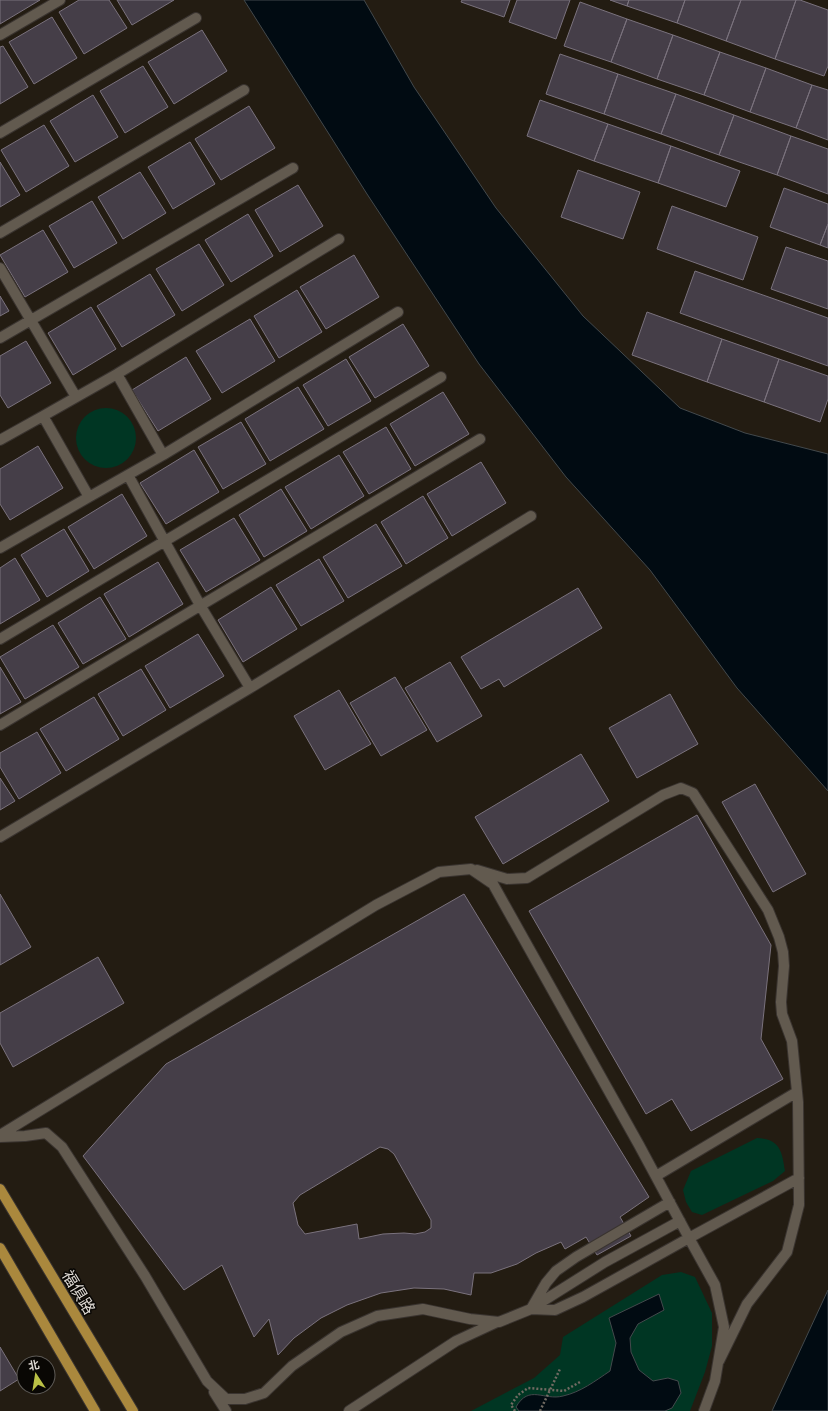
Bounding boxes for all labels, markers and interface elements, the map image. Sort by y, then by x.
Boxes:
street label: 福俱路 [58,1267,99,1318]
north arrow [16,1355,56,1395]
text: 北 [27,1358,41,1373]

